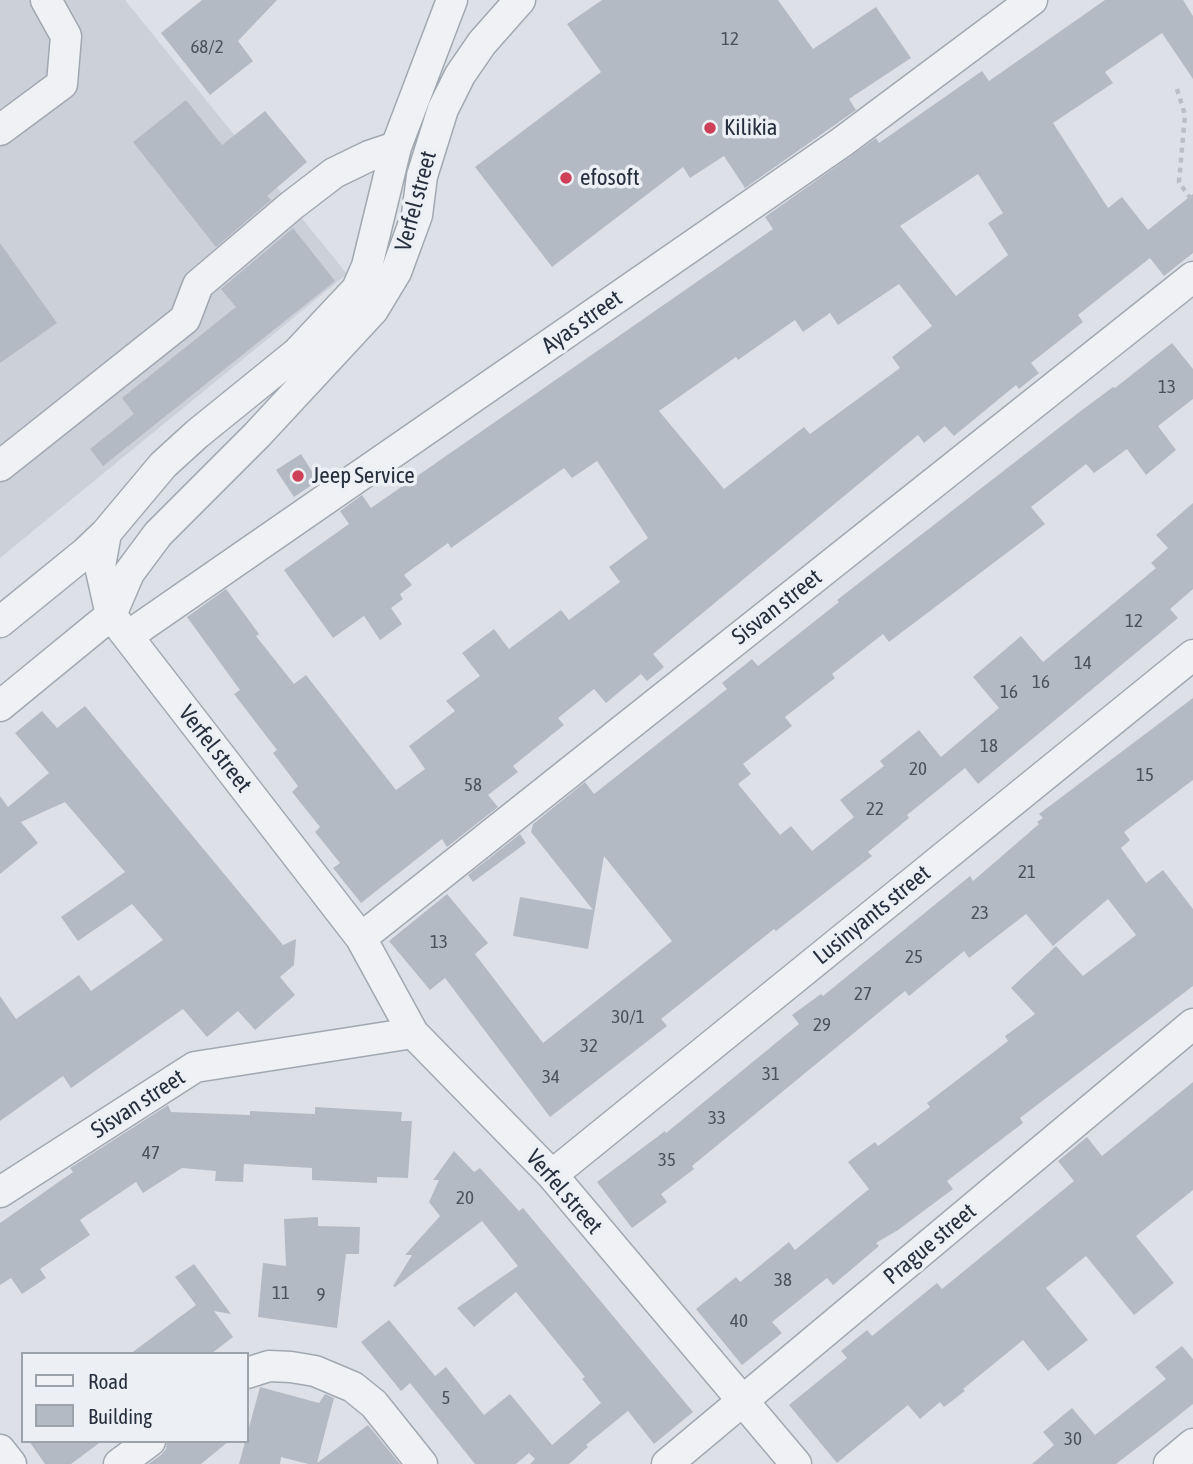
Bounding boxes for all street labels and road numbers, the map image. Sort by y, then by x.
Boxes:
street label: Verfel street [389,148,443,254]
street label: Ayas street [537,284,627,360]
street label: Sisvan street [727,563,827,651]
street label: Verfel street [173,700,257,798]
street label: Lusinyants street [808,859,936,971]
street label: Sisvan street [86,1063,190,1145]
street label: Verfel street [520,1144,608,1240]
street label: Prague street [878,1197,982,1291]

